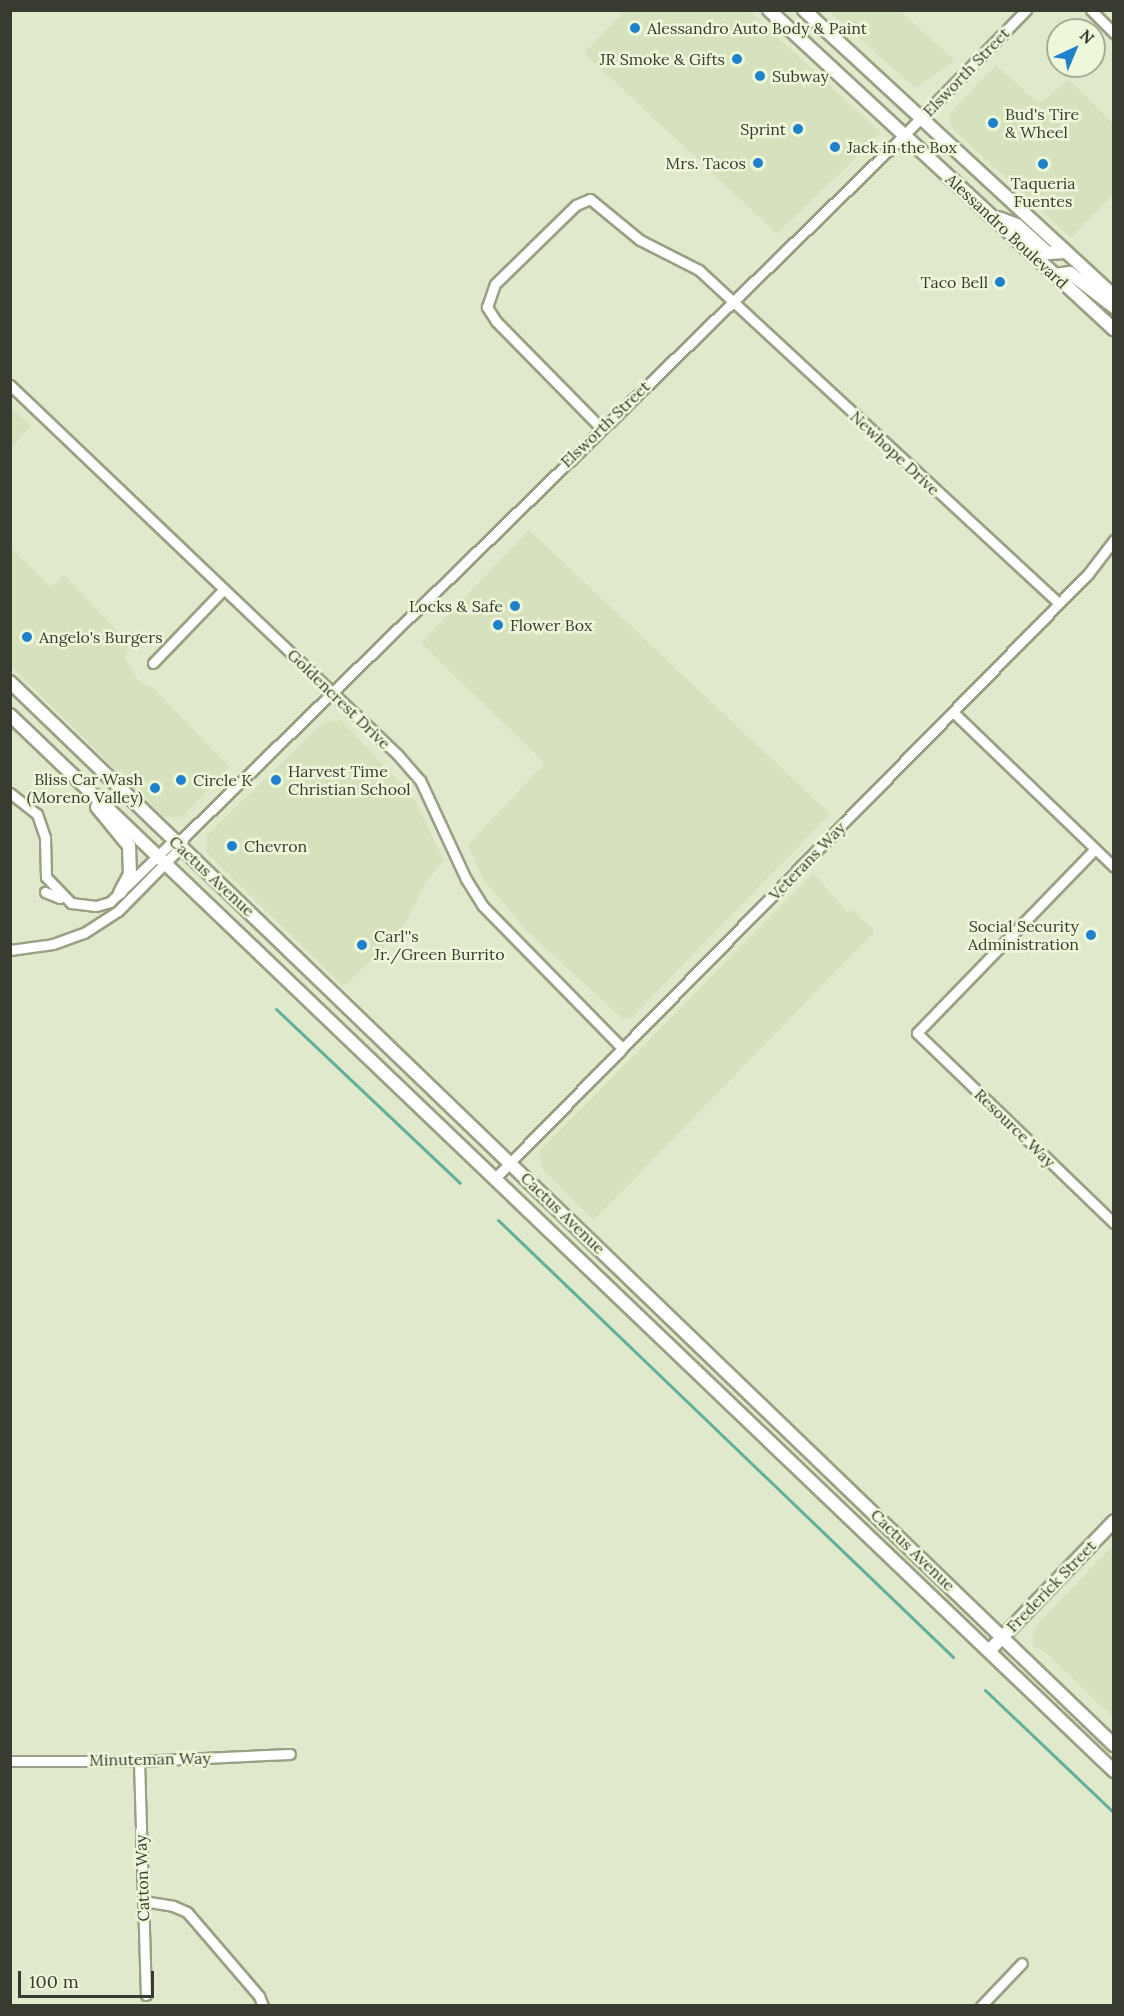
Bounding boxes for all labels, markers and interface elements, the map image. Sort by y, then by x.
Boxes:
place label: Alessandro Auto Body & Paint [647,18,867,38]
north arrow [1046,18,1106,78]
marker: Alessandro Auto Body & Paint [628,21,642,35]
street label: Elsworth Street [919,24,1013,120]
text: N [1076,25,1099,48]
place label: JR Smoke & Gifts [600,49,725,69]
marker: JR Smoke & Gifts [730,52,744,66]
place label: Subway [772,66,829,86]
marker: Subway [753,69,767,83]
place label: Bud's Tire & Wheel [1005,104,1079,142]
marker: Bud's Tire & Wheel [986,116,1000,130]
place label: Sprint [740,119,786,139]
marker: Sprint [791,122,805,136]
place label: Jack in the Box [847,137,957,157]
marker: Jack in the Box [828,140,842,154]
place label: Mrs. Tacos [666,153,746,173]
marker: Mrs. Tacos [751,156,765,170]
marker: Taqueria Fuentes [1036,157,1050,171]
street label: Alessandro Boulevard [942,169,1072,293]
place label: Taqueria Fuentes [1010,173,1076,211]
place label: Taco Bell [921,272,988,292]
marker: Taco Bell [993,275,1007,289]
street label: Elsworth Street [557,377,653,471]
street label: Newhope Drive [846,407,944,499]
place label: Locks & Safe [409,596,503,616]
marker: Locks & Safe [508,599,522,613]
place label: Flower Box [510,615,592,635]
marker: Flower Box [491,618,505,632]
place label: Angelo's Burgers [39,627,163,647]
marker: Angelo's Burgers [20,630,34,644]
street label: Goldencrest Drive [284,645,394,753]
place label: Harvest Time Christian School [288,761,411,799]
place label: Bliss Car Wash (Moreno Valley) [27,769,143,807]
place label: Circle K [193,770,252,790]
marker: Circle K [174,773,188,787]
marker: Harvest Time Christian School [269,773,283,787]
marker: Bliss Car Wash (Moreno Valley) [148,781,162,795]
street label: Veterans Way [765,818,849,904]
street label: Cactus Avenue [165,832,259,920]
place label: Chevron [244,836,307,856]
marker: Chevron [225,839,239,853]
place label: Social Security Administration [968,916,1079,954]
place label: Carl''s Jr./Green Burrito [374,926,505,964]
marker: Social Security Administration [1084,928,1098,942]
marker: Carl''s Jr./Green Burrito [355,938,369,952]
street label: Resource Way [971,1085,1059,1171]
street label: Cactus Avenue [517,1168,609,1258]
street label: Cactus Avenue [867,1505,959,1595]
street label: Frederick Street [1002,1536,1100,1636]
street label: Minuteman Way [89,1748,211,1770]
street label: Catton Way [131,1834,153,1922]
scale bar [21,1959,158,1997]
text: 100 m [29,1970,79,1993]

